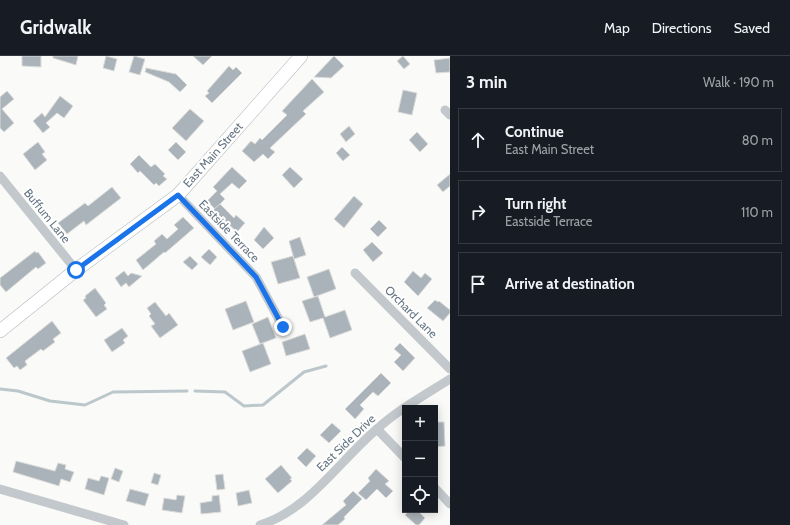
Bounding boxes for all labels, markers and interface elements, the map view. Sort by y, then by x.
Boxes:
text: Gridwalk [20,16,92,39]
text: Map [604,19,630,37]
text: Directions [652,19,712,37]
text: Saved [734,19,770,37]
text: 3 min [466,72,507,92]
text: Walk · 190 m [703,74,774,90]
street label: East Main Street [180,119,246,190]
text: Continue [505,123,564,141]
icon: ahead [467,129,489,151]
text: 80 m [742,132,773,148]
text: East Main Street [505,141,594,157]
street label: Buffum Lane [21,186,74,246]
text: Turn right [505,195,566,213]
street label: Eastside Terrace [196,196,263,265]
icon: right [467,201,489,223]
text: 110 m [741,204,773,220]
text: Eastside Terrace [505,213,593,229]
route start [67,261,85,279]
icon: arrive [467,273,489,295]
text: Arrive at destination [505,275,635,293]
street label: Orchard Lane [382,282,441,341]
route end [274,318,292,336]
map controls [402,405,438,513]
button: + [402,405,438,441]
street label: East Side Drive [313,411,378,474]
button: − [402,441,438,477]
button: locate [402,477,438,513]

